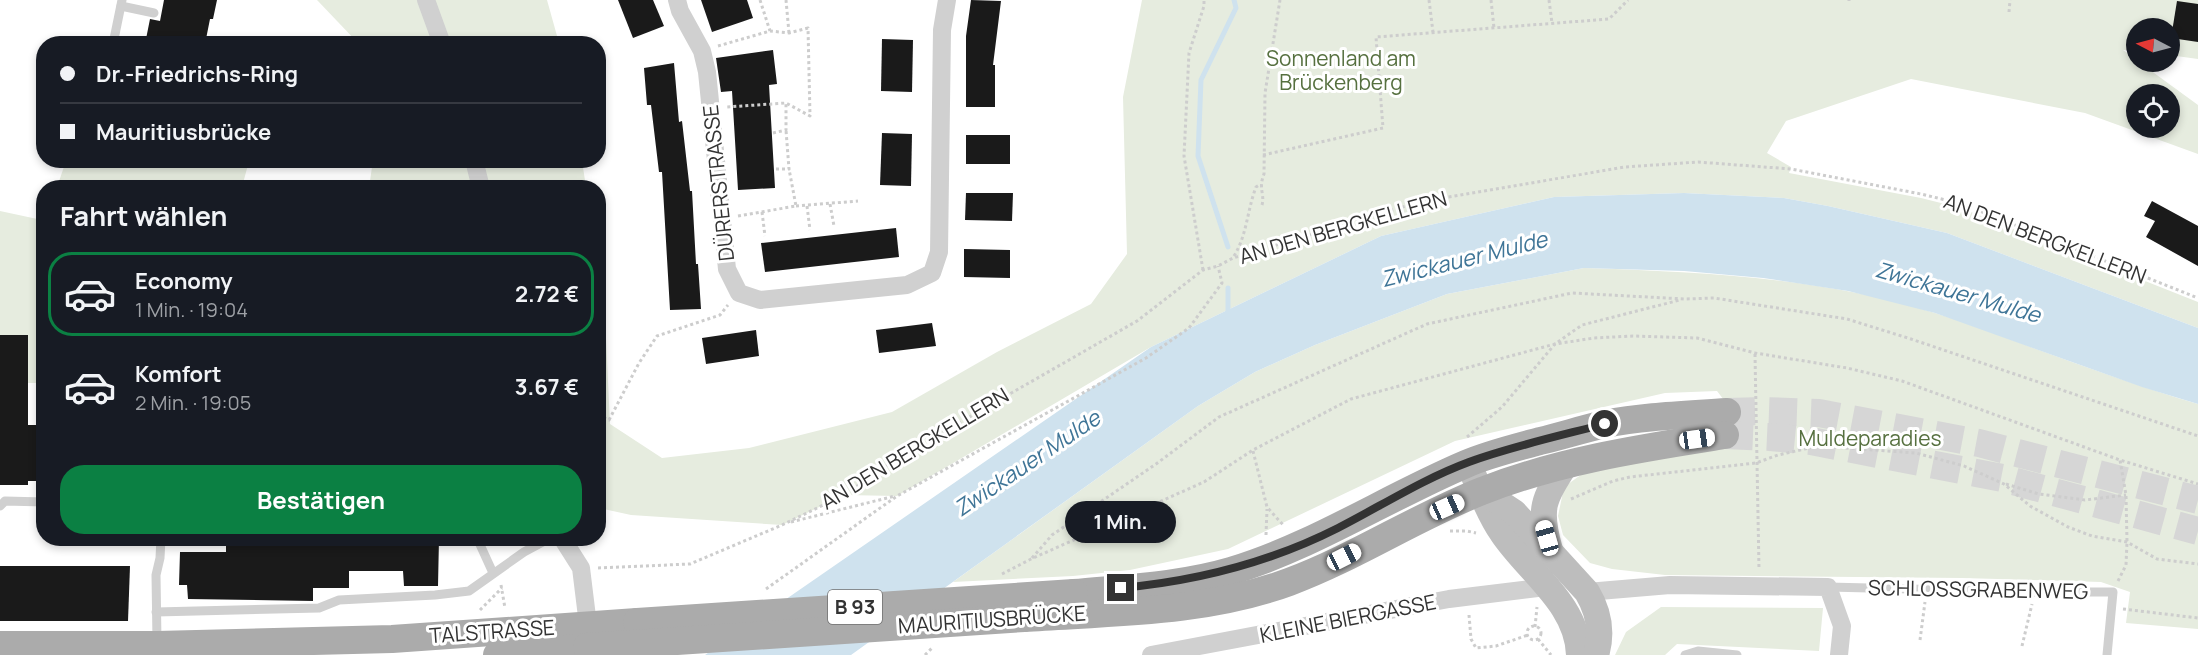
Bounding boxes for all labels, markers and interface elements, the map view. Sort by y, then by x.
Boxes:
north arrow [2126,18,2180,72]
map controls [2126,18,2180,138]
park label: Sonnenland am Brückenberg [1266,44,1416,96]
text: Dr.-Friedrichs-Ring [96,59,298,89]
button: locate [2126,84,2180,138]
street label: DÜRERSTRASSE [696,104,740,263]
text: Mauritiusbrücke [96,117,271,147]
street label: AN DEN BERGKELLERN [1236,184,1450,270]
street label: AN DEN BERGKELLERN [1940,186,2151,290]
text: Fahrt wählen [60,197,228,234]
water label: Zwickauer Mulde [1378,224,1551,294]
water label: Zwickauer Mulde [1872,254,2045,330]
text: Economy [135,266,233,296]
icon: car [63,267,117,321]
text: 2.72 € [515,279,579,309]
text: 1 Min. · 19:04 [135,296,248,323]
text: Komfort [135,359,222,389]
icon: car [63,360,117,414]
text: 3.67 € [515,372,579,402]
street label: AN DEN BERGKELLERN [815,381,1014,515]
text: 2 Min. · 19:05 [135,389,251,416]
water label: Zwickauer Mulde [948,402,1107,523]
route start [1591,410,1618,437]
park label: Muldeparadies [1799,424,1942,452]
car [1678,428,1716,450]
button: Bestätigen [60,465,582,534]
car [1427,491,1467,523]
callout: 1 Min. [1066,501,1176,543]
text: 1 Min. [1093,508,1148,535]
car [1533,518,1561,558]
car [1324,541,1364,573]
street label: SCHLOSSGRABENWEG [1868,573,2089,605]
route end [1107,574,1134,601]
street label: KLEINE BIERGASSE [1257,587,1438,649]
road number: B 93 [828,590,882,624]
street label: MAURITIUSBRÜCKE [897,598,1087,640]
street label: TALSTRASSE [428,613,556,649]

